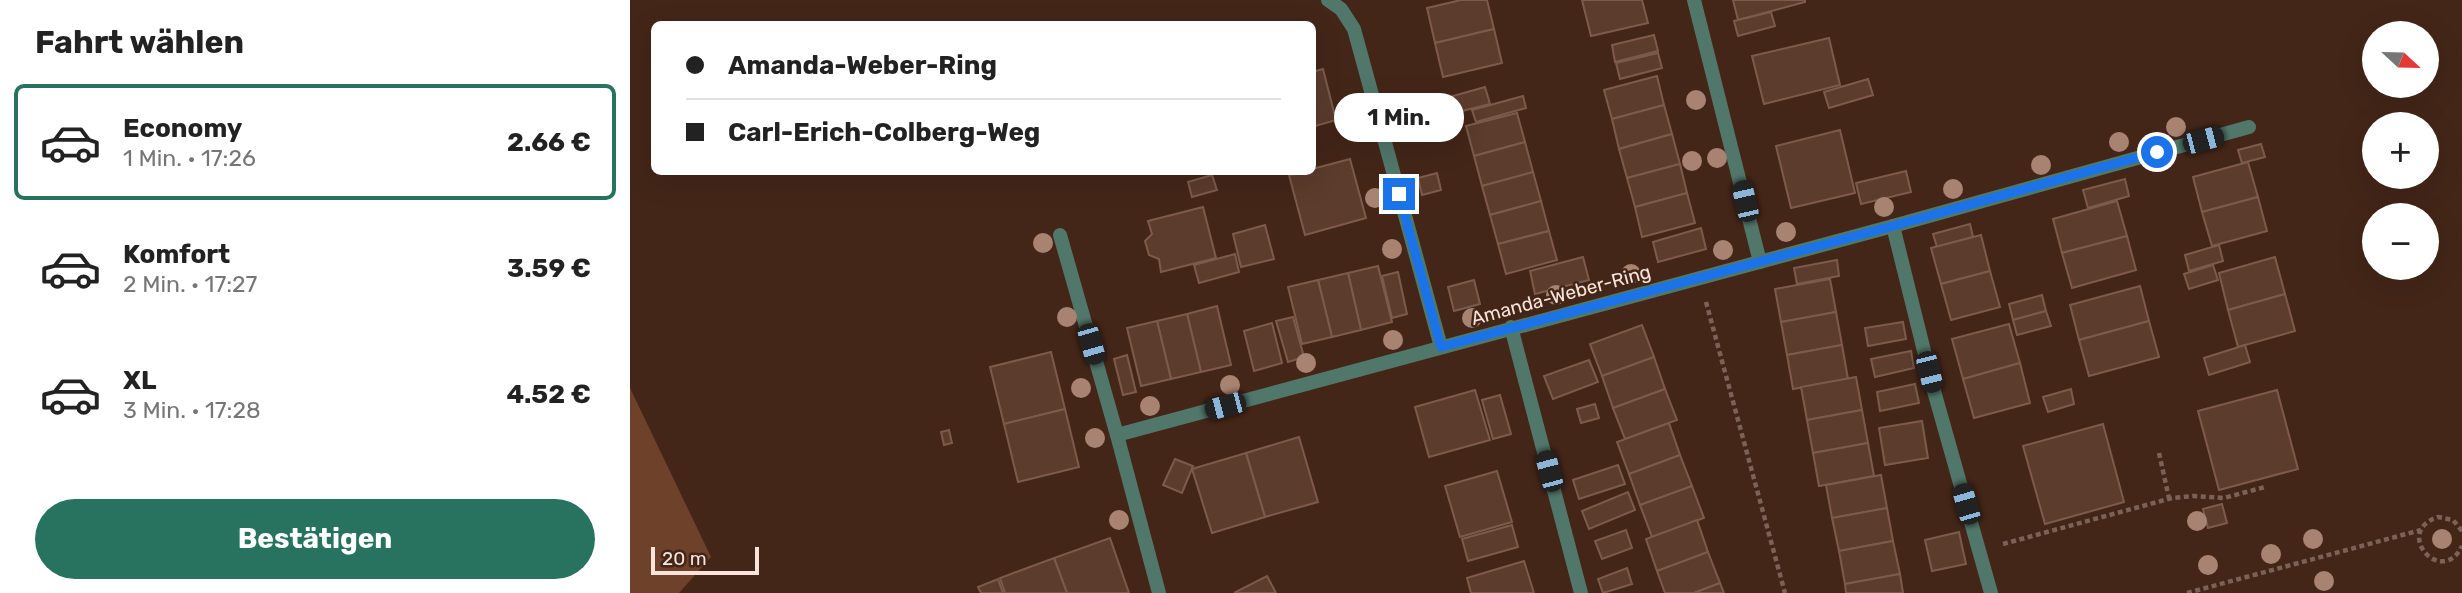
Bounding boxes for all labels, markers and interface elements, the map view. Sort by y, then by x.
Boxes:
north arrow [2362,21,2440,98]
map controls [2362,21,2439,280]
text: Fahrt wählen [35,23,244,61]
text: Amanda-Weber-Ring [728,50,997,81]
callout: 1 Min. [1334,92,1464,142]
text: 1 Min. [1367,103,1431,131]
icon: car [39,111,102,174]
button: + [2362,112,2439,189]
text: Economy [123,113,242,144]
text: Carl-Erich-Colberg-Weg [728,117,1040,148]
car [2180,124,2227,156]
text: 2.66 € [507,127,591,158]
route start [2141,136,2173,168]
text: 1 Min. · 17:26 [123,144,256,172]
route end [1383,178,1415,210]
car [1731,178,1760,224]
button: − [2362,203,2439,280]
icon: car [39,237,102,300]
text: Komfort [123,239,230,270]
text: 3.59 € [507,253,591,284]
street label: Amanda-Weber-Ring [1469,260,1653,330]
text: 2 Min. · 17:27 [123,270,257,298]
car [1076,321,1107,367]
car [1914,349,1945,395]
icon: car [39,363,102,426]
text: XL [123,365,156,396]
text: 4.52 € [506,379,591,410]
car [1202,390,1249,422]
text: 3 Min. · 17:28 [123,396,261,424]
car [1534,448,1565,494]
car [1951,481,1982,527]
button: Bestätigen [35,499,595,579]
scale bar [651,544,760,576]
text: 20 m [662,547,707,570]

